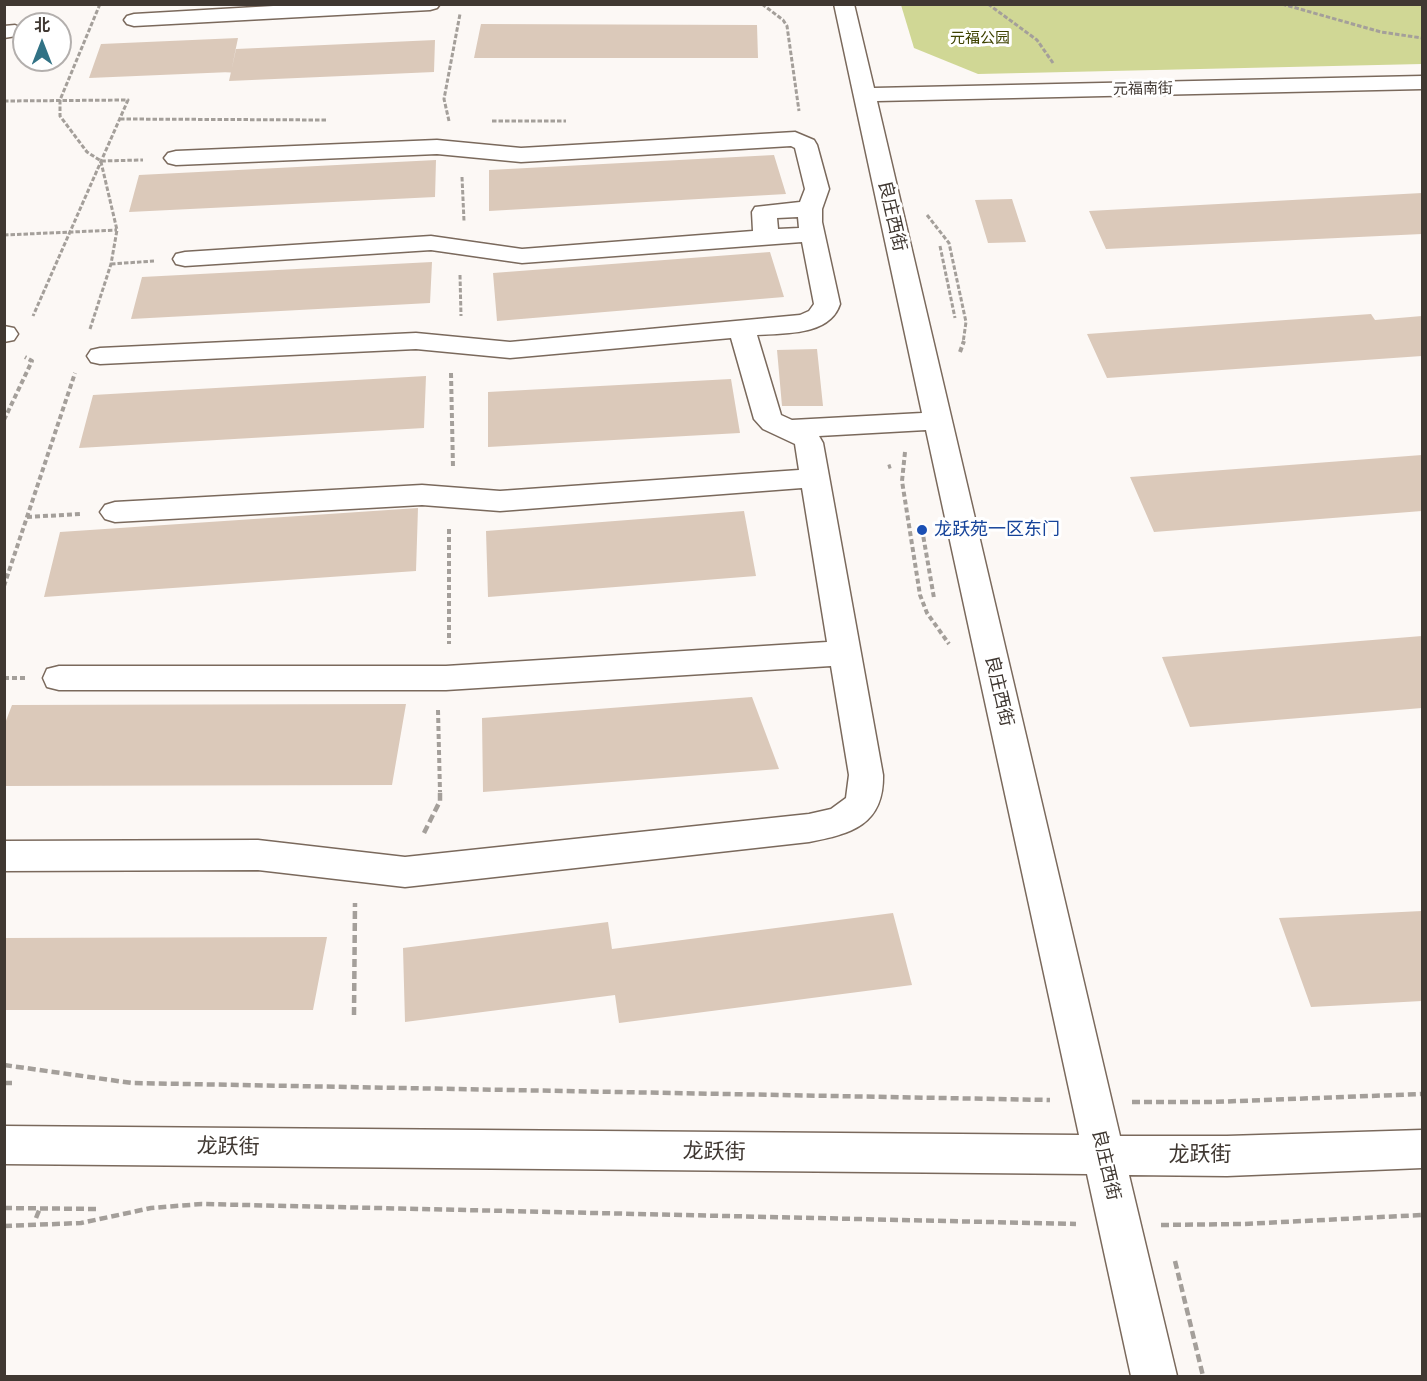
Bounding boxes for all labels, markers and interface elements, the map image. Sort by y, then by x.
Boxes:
north arrow [12,12,72,72]
text: 北 [34,16,50,35]
park label: 元福公园 [950,29,1010,47]
street label: 元福南街 [1113,79,1173,99]
street label: 良庄西街 [873,178,911,254]
place label: 龙跃苑一区东门 [934,519,1060,541]
marker: 龙跃苑一区东门 [915,523,929,537]
street label: 良庄西街 [980,653,1018,729]
street label: 良庄西街 [1087,1127,1125,1203]
street label: 龙跃街 [196,1134,260,1160]
street label: 龙跃街 [682,1139,746,1165]
street label: 龙跃街 [1169,1142,1231,1168]

